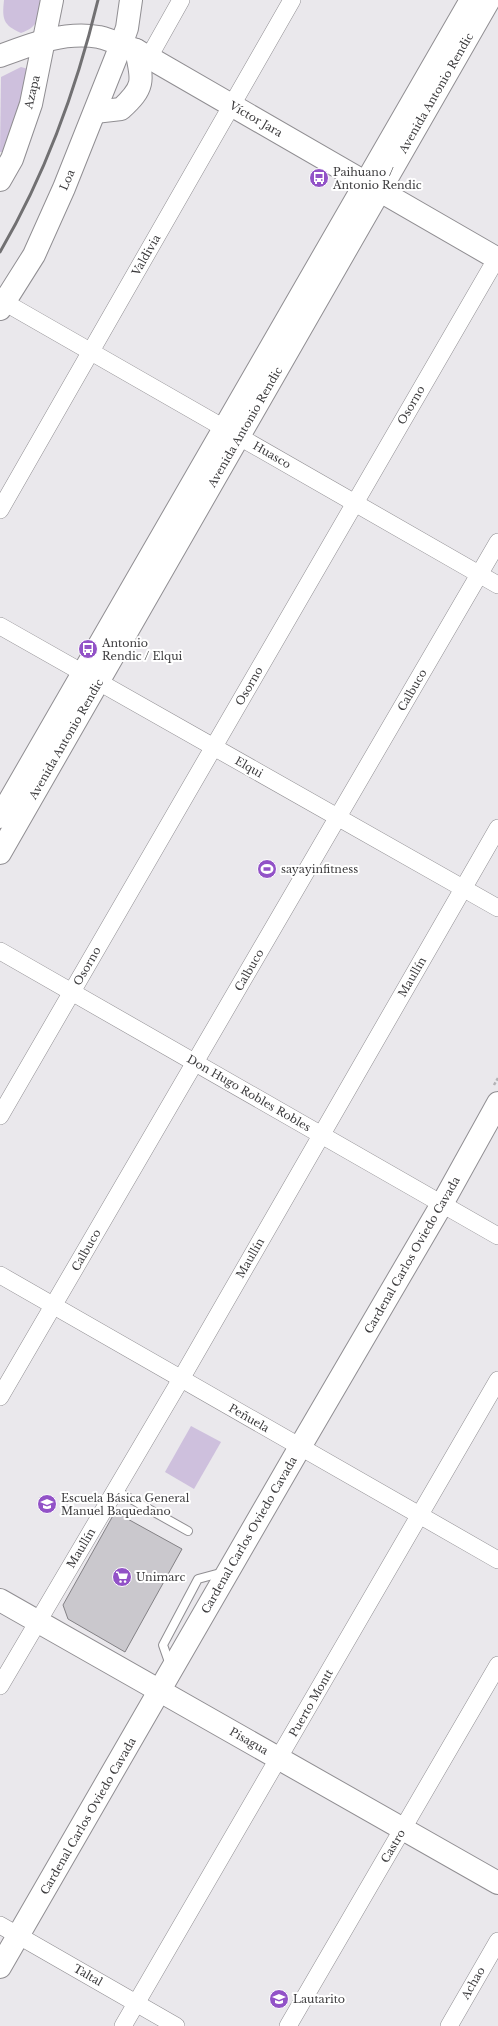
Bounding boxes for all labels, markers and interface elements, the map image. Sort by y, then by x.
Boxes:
street label: Avenida Antonio Rendic [395,30,476,157]
street label: Azapa [21,73,43,111]
street label: Víctor Jara [226,98,286,140]
place label: Paihuano / Antonio Rendic [332,165,422,192]
street label: Loa [56,167,78,193]
bus stop icon: Paihuano / Antonio Rendic [308,167,330,189]
street label: Valdivia [128,231,164,279]
street label: Avenida Antonio Rendic [204,364,285,491]
street label: Osorno [394,383,428,427]
street label: Huasco [251,439,293,471]
place label: Antonio Rendic / Elqui [101,636,183,663]
bus stop icon: Antonio Rendic / Elqui [77,638,99,660]
street label: Osorno [232,664,266,708]
street label: Calbuco [394,667,430,713]
street label: Avenida Antonio Rendic [25,676,106,803]
street label: Elqui [233,753,266,781]
sports icon: sayayinfitness [256,858,278,880]
place label: sayayinfitness [281,862,358,876]
street label: Osorno [70,944,104,988]
street label: Calbuco [231,947,267,993]
street label: Maullín [395,954,429,1000]
street label: Don Hugo Robles Robles [185,1052,313,1134]
street label: Cardenal Carlos Oviedo Cavada [361,1173,463,1336]
street label: Calbuco [68,1227,104,1273]
street label: Maullín [233,1235,267,1281]
street label: Peñuela [226,1401,273,1436]
street label: Cardenal Carlos Oviedo Cavada [198,1453,300,1616]
place label: Escuela Básica General Manuel Baquedano [61,1491,190,1518]
school or university icon: Escuela Básica General Manuel Baquedano [36,1493,58,1515]
street label: Maullín [64,1525,99,1570]
supermarket icon: Unimarc [111,1566,133,1588]
place label: Unimarc [136,1570,185,1584]
street label: Puerto Montt [286,1666,336,1739]
street label: Pisagua [227,1724,272,1758]
street label: Cardenal Carlos Oviedo Cavada [37,1734,139,1897]
street label: Castro [378,1827,408,1865]
street label: Taltal [71,1961,105,1989]
street label: Achao [458,1964,488,2003]
school or university icon: Lautarito [268,1988,290,2010]
place label: Lautarito [293,1992,345,2006]

